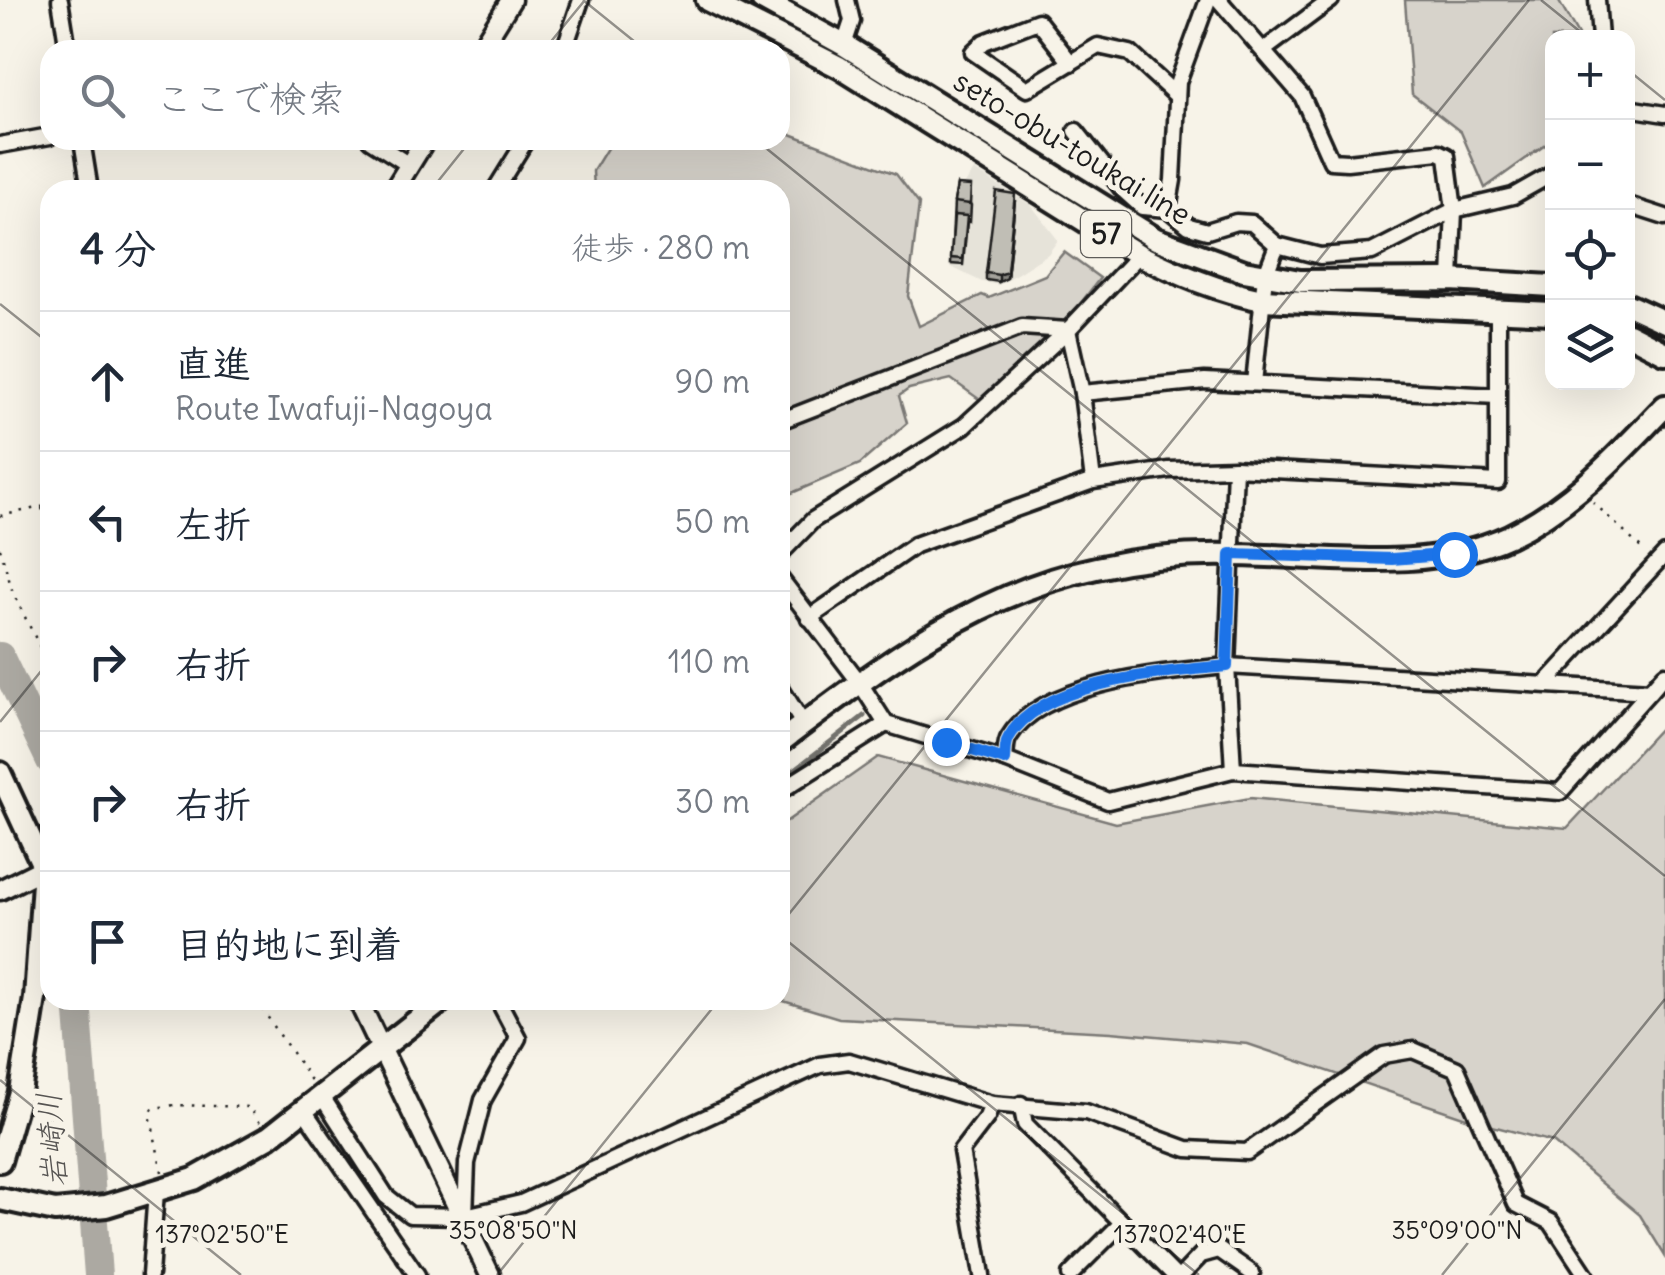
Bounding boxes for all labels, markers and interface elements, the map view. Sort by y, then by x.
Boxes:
map controls [1545,30,1635,390]
button: + [1545,30,1635,120]
search box [40,40,790,150]
street label: seto-obu-toukai line [947,61,1198,233]
icon: search [75,68,130,123]
text: ここで検索 [155,75,345,122]
button: − [1545,120,1635,210]
button: locate [1545,210,1635,300]
road number: 57 [1081,211,1131,257]
text: 4 分 [80,223,156,275]
text: 徒歩 · 280 m [571,227,750,268]
button: layers [1545,300,1635,390]
text: 直進 [175,340,251,387]
icon: ahead [80,354,135,409]
text: 90 m [675,361,750,402]
text: Route Iwafuji-Nagoya [175,388,493,429]
icon: left [80,494,135,549]
text: 左折 [175,501,251,548]
text: 50 m [675,501,750,542]
route start [1432,532,1478,578]
icon: right [80,634,135,689]
text: 右折 [175,641,251,688]
text: 110 m [668,641,750,682]
route end [924,720,970,766]
icon: right [80,774,135,829]
text: 右折 [175,781,251,828]
text: 30 m [675,781,750,822]
icon: arrive [80,914,135,969]
text: 目的地に到着 [175,921,403,968]
water label: 岩崎川 [28,1091,75,1189]
text: 35°08'50"N [448,1214,578,1246]
text: 35°09'00"N [1391,1214,1523,1246]
text: 137°02'50"E [155,1218,289,1250]
text: 137°02'40"E [1113,1218,1247,1250]

